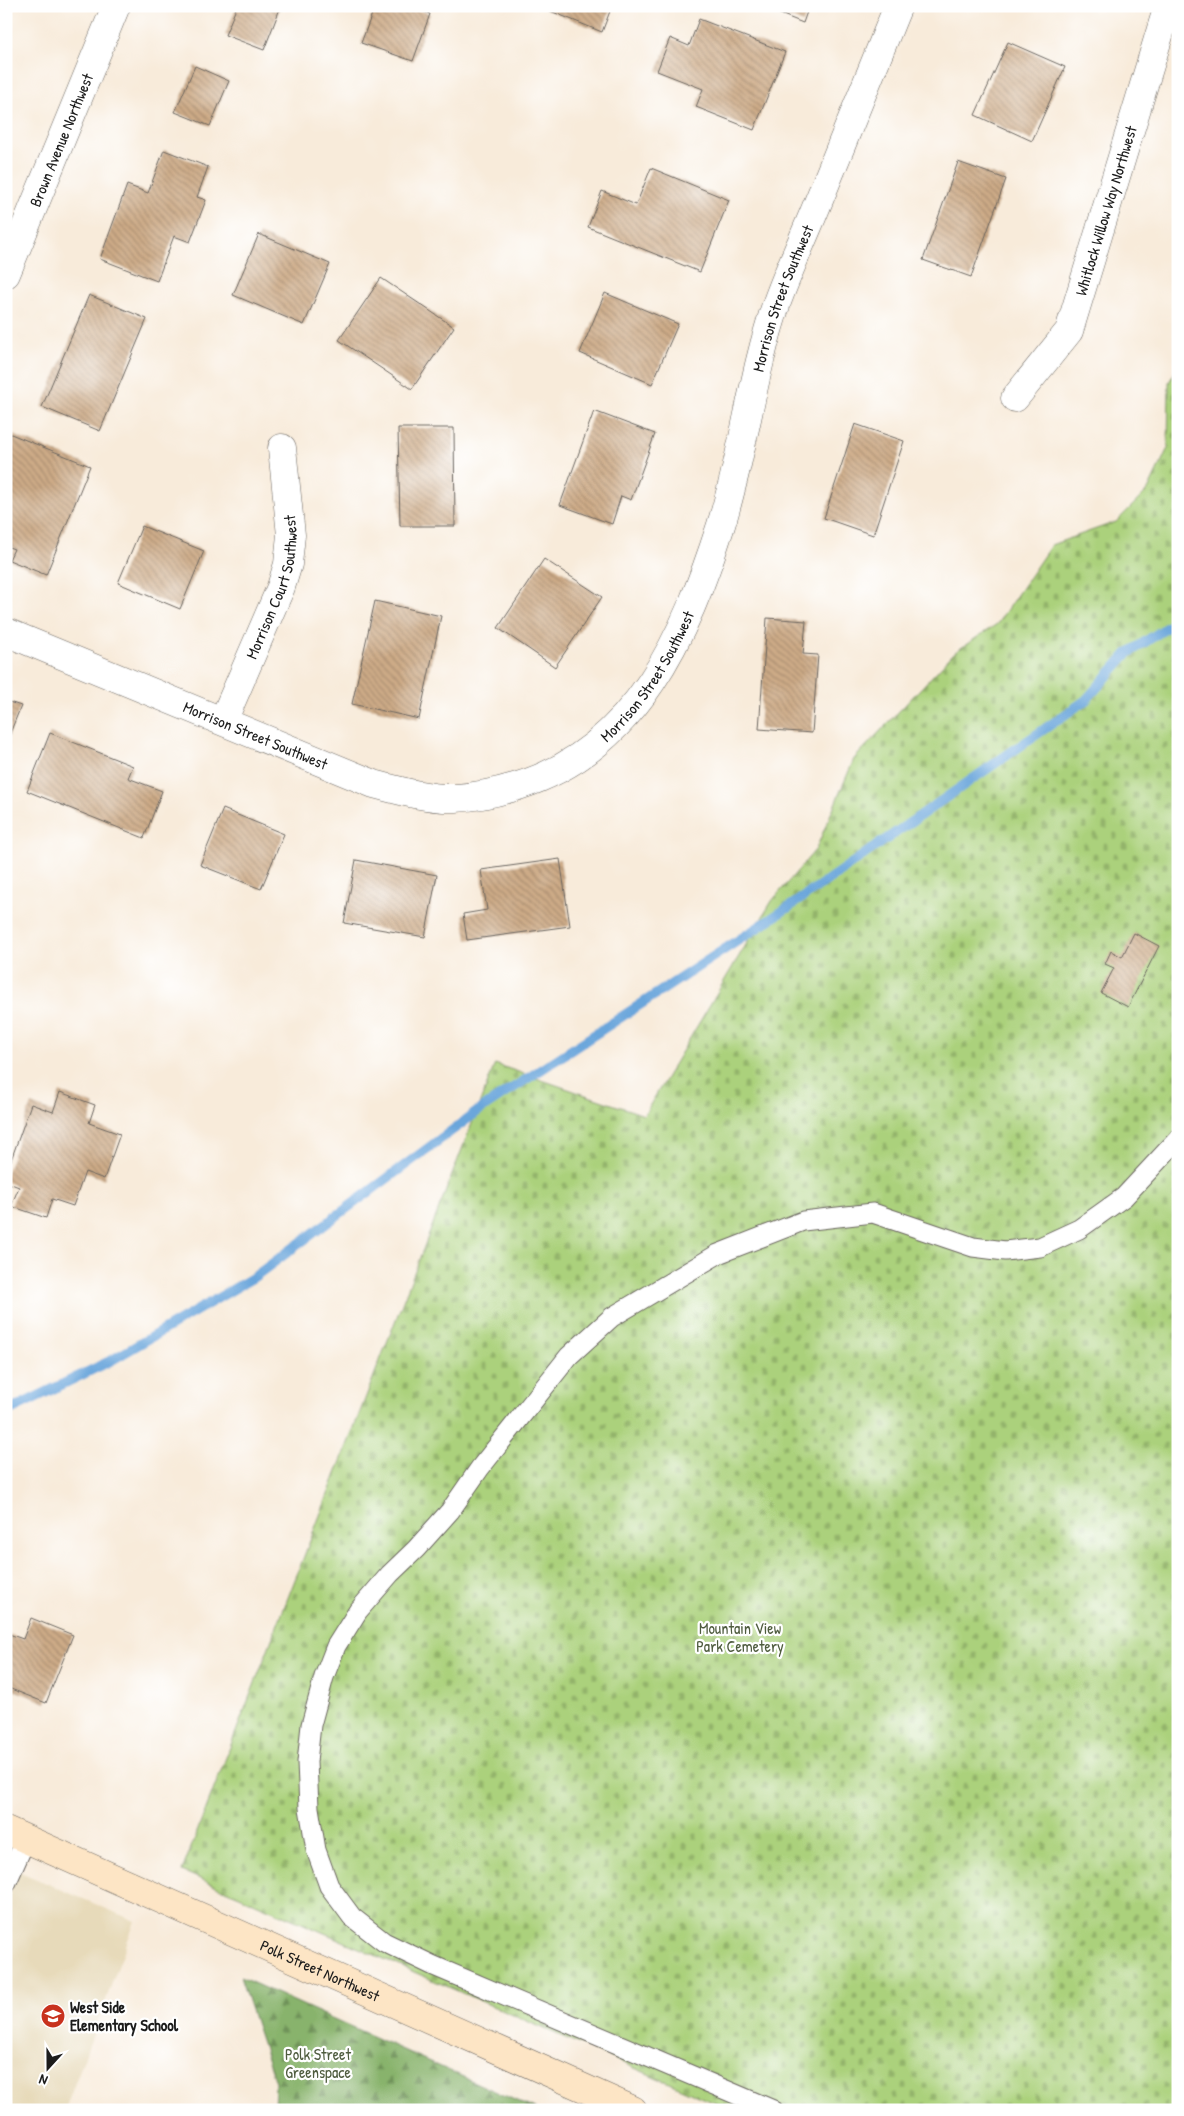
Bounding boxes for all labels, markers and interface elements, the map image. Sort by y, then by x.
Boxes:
street label: Brown Avenue Northwest [24,69,98,210]
street label: Whitlock Willow Way Northwest [1069,122,1142,298]
street label: Morrison Street Southwest [747,221,819,374]
street label: Morrison Court Southwest [240,513,302,662]
street label: Morrison Street Southwest [595,607,699,747]
street label: Morrison Street Southwest [180,695,332,775]
park label: Mountain View Park Cemetery [696,1617,784,1657]
street label: Polk Street Northwest [257,1934,384,2007]
place label: West Side Elementary School [70,1996,179,2037]
school or university icon: West Side Elementary School [40,2003,66,2029]
park label: Polk Street Greenspace [285,2043,351,2083]
north arrow [22,2044,72,2094]
text: N [36,2070,50,2091]

